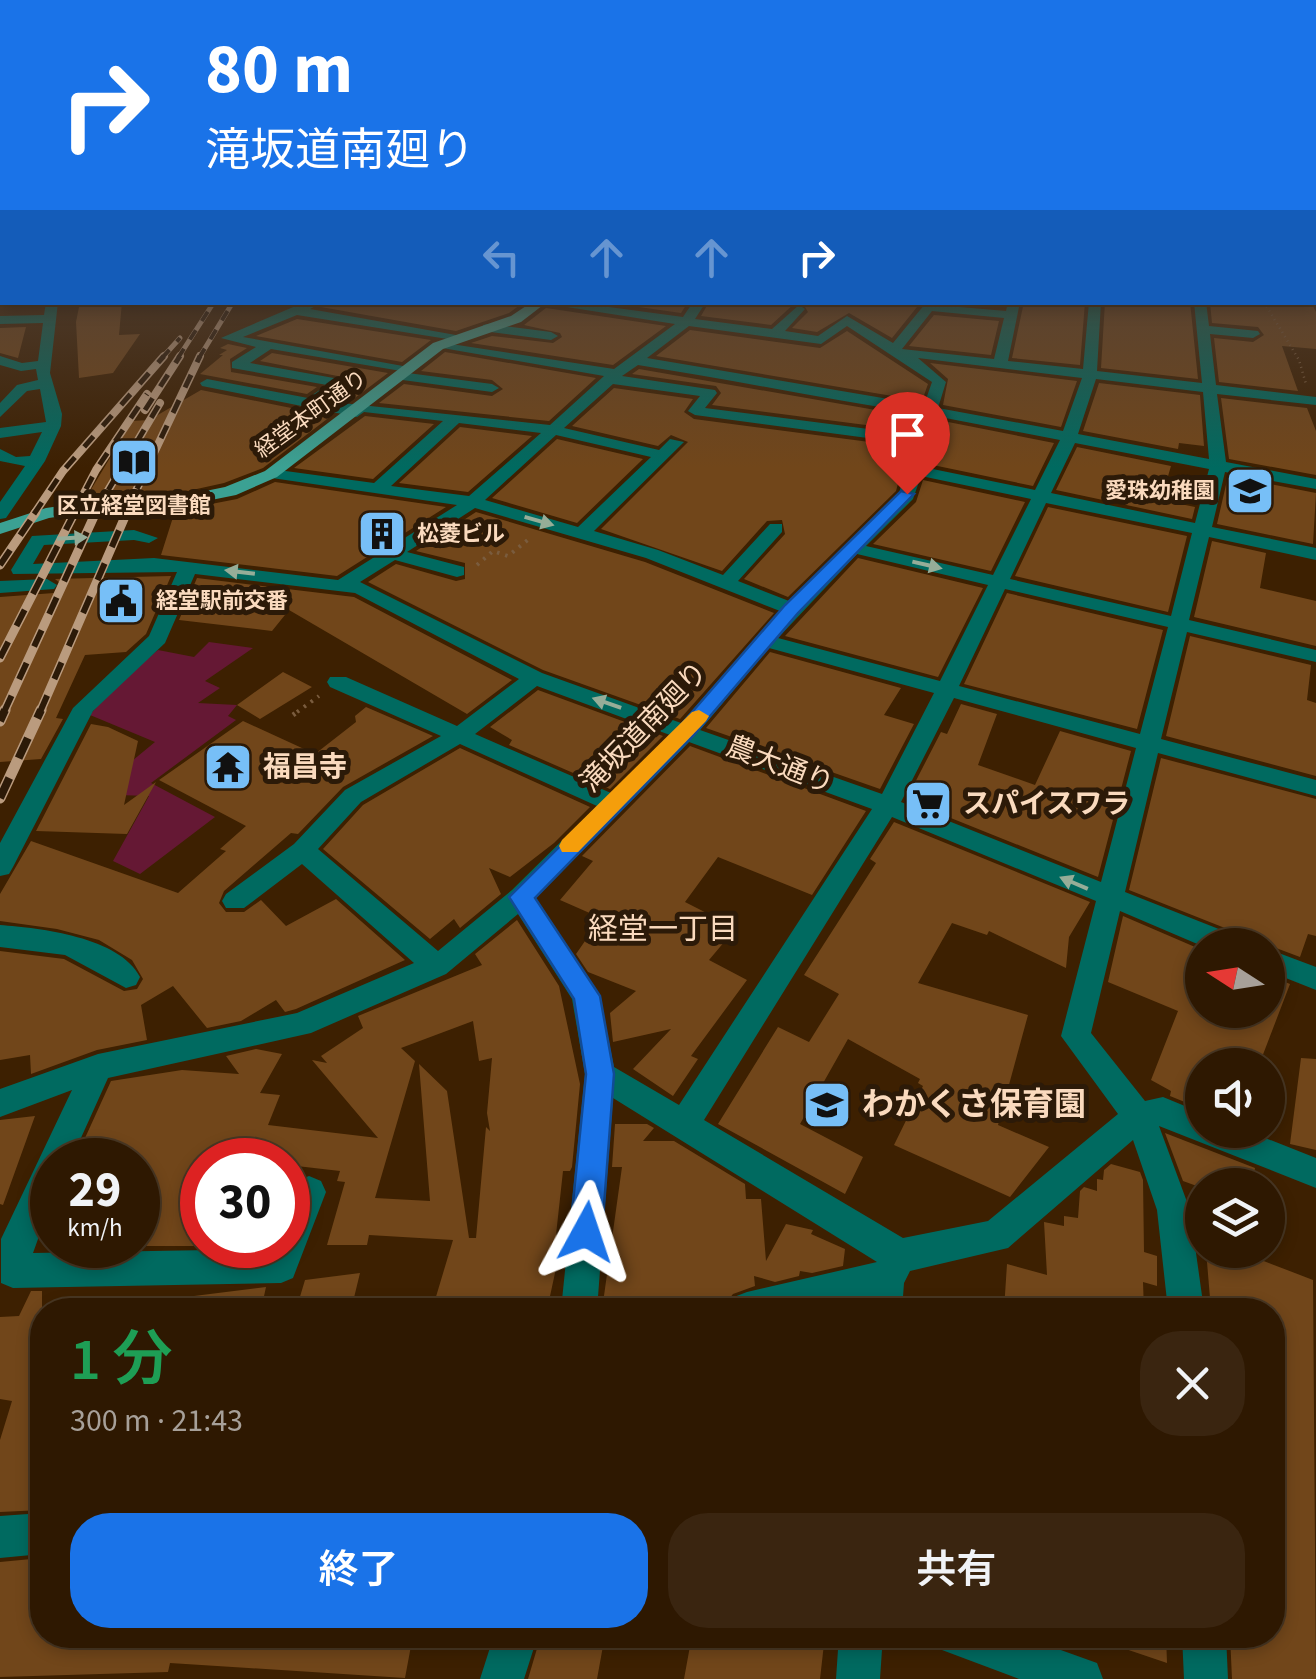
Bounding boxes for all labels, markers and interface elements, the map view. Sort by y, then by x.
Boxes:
text: 80 m [205,20,353,120]
icon: right [40,40,170,170]
text: 滝坂道南廻り [205,119,475,183]
icon: left [474,230,529,285]
icon: ahead [579,230,634,285]
icon: ahead [684,230,739,285]
icon: right [789,230,844,285]
street label: 経堂本町通り [248,362,374,466]
pin [865,392,950,495]
icon: arrive [880,407,935,462]
library icon: 区立経堂図書館 [108,436,160,488]
school or university icon: 愛珠幼稚園 [1224,465,1276,517]
place label: 愛珠幼稚園 [1105,475,1215,507]
place label: 区立経堂図書館 [57,490,211,522]
building icon: 松菱ビル [356,508,408,560]
one-way arrow [524,514,555,530]
place label: 松菱ビル [417,518,505,550]
one-way arrow [56,530,88,546]
one-way arrow [912,558,943,573]
one-way arrow [223,564,255,580]
public building icon: 経堂駅前交番 [95,575,147,627]
place label: 経堂駅前交番 [156,585,288,617]
street label: 滝坂道南廻り [571,653,717,801]
one-way arrow [592,695,622,710]
street label: 農大通り [721,726,839,804]
temple icon: 福昌寺 [202,741,254,793]
place label: 福昌寺 [263,747,347,787]
supermarket icon: スパイスワラ [902,778,954,830]
place label: スパイスワラ [963,784,1130,824]
one-way arrow [1059,875,1089,891]
district label: 経堂一丁目 [588,908,738,951]
north arrow [1185,928,1285,1028]
map controls [1185,928,1285,1268]
button: sound [1185,1048,1285,1148]
school or university icon: わかくさ保育園 [801,1079,853,1131]
place label: わかくさ保育園 [862,1082,1086,1128]
speed limit sign: 30 [180,1138,310,1268]
text: 29 [69,1155,121,1226]
button: layers [1185,1168,1285,1268]
position arrow [534,1180,638,1284]
text: km/h [67,1210,123,1246]
text: 1 分 [70,1318,173,1403]
button: close [1140,1331,1245,1436]
text: 300 m · 21:43 [70,1398,243,1444]
button: 終了 [70,1513,648,1628]
button: 共有 [668,1513,1245,1628]

